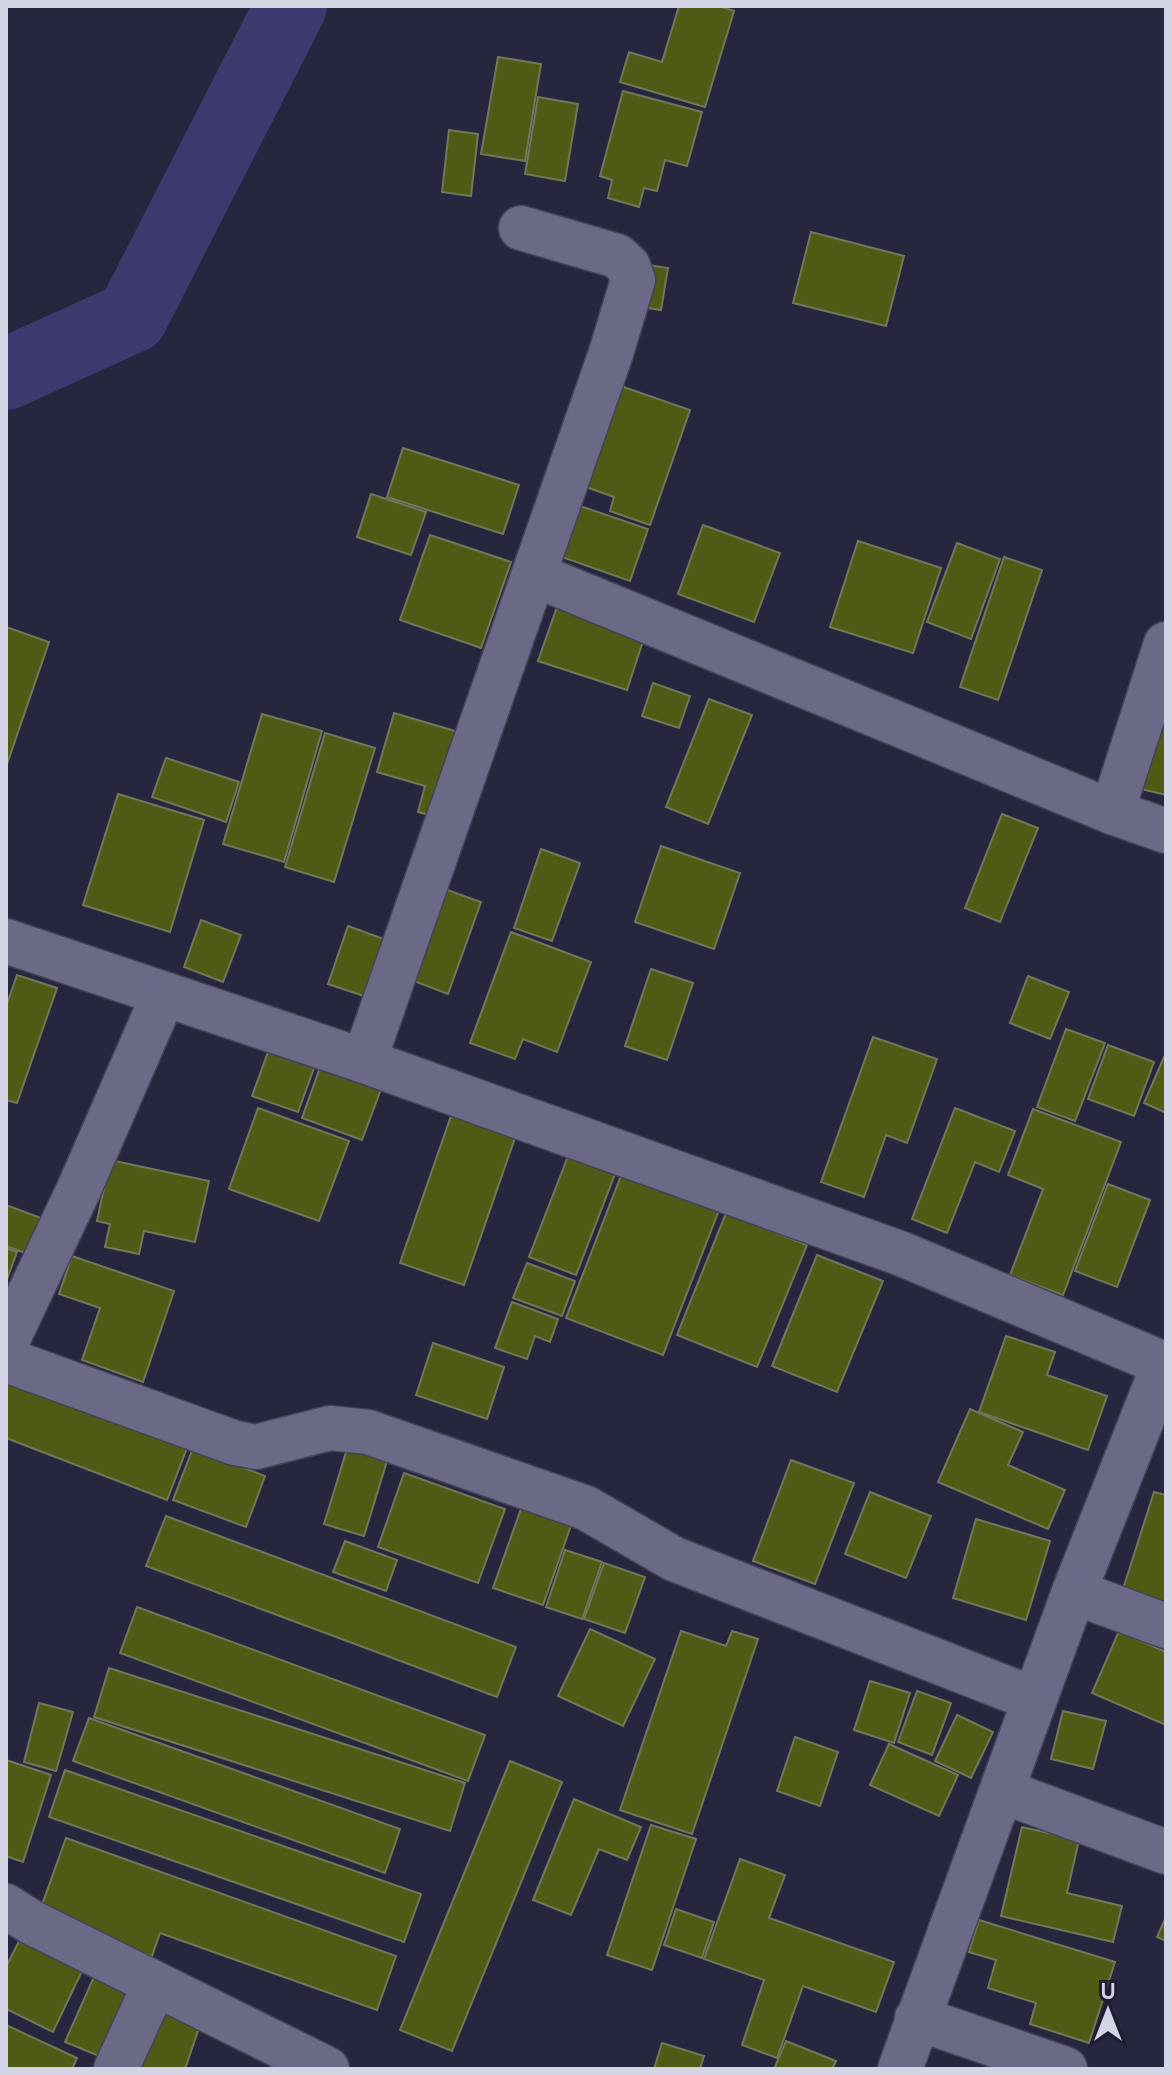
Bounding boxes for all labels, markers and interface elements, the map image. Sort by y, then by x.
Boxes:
north arrow [1068,1971,1148,2051]
text: U [1100,1980,1116,2007]

